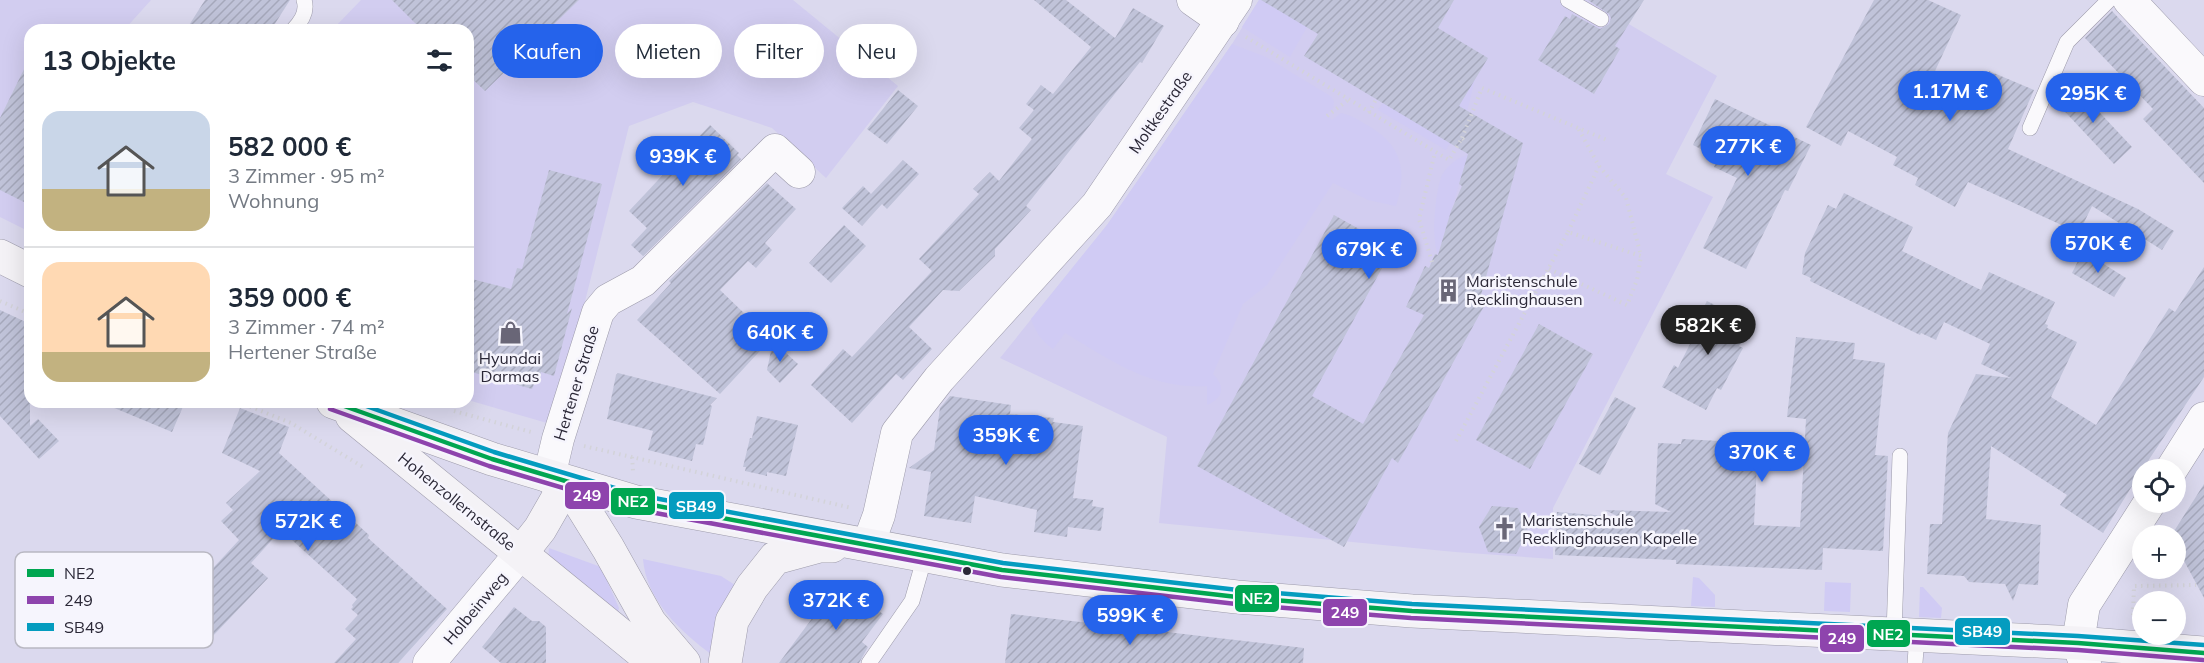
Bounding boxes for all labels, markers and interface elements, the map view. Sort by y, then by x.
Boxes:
chip: Kaufen [492,24,603,78]
chip: Mieten [615,24,722,78]
chip: Filter [734,24,824,78]
chip: Neu [836,24,917,78]
text: 13 Objekte [42,44,176,77]
icon: filters [423,44,456,77]
street label: Moltkestraße [1124,67,1196,157]
pin: 1.17M € [1895,71,2005,122]
pin: 295K € [2044,73,2142,124]
text: 1.17M € [1912,78,1988,103]
text: 295K € [2060,80,2126,105]
pin: 277K € [1699,126,1797,177]
text: 582 000 € [228,130,351,163]
text: 277K € [1715,133,1781,158]
icon: home [90,135,162,207]
pin: 939K € [634,136,732,187]
text: 939K € [650,143,716,168]
text: 3 Zimmer · 95 m² [228,163,385,188]
text: Wohnung [228,188,319,213]
pin: 570K € [2049,223,2147,274]
pin: 679K € [1320,229,1418,280]
text: 570K € [2065,230,2131,255]
text: 679K € [1336,236,1402,261]
place label: Maristenschule Recklinghausen [1466,271,1583,309]
building icon: Maristenschule Recklinghausen [1435,277,1461,303]
text: 359 000 € [228,281,351,314]
icon: home [90,286,162,358]
pin: 582K € [1659,305,1757,356]
pin: 640K € [731,312,829,363]
text: 582K € [1675,312,1741,337]
text: 3 Zimmer · 74 m² [228,314,385,339]
text: 640K € [747,319,813,344]
shop icon: Hyundai Darmas [497,320,523,346]
street label: Hertener Straße [549,323,603,443]
text: Hertener Straße [228,339,377,364]
place label: Hyundai Darmas [479,348,541,386]
pin: 359K € [957,415,1055,466]
text: 359K € [973,422,1039,447]
pin: 370K € [1713,432,1811,483]
text: 370K € [1729,439,1795,464]
street label: Hohenzollernstraße [394,448,520,554]
map controls [2132,459,2186,645]
button: locate [2132,459,2186,513]
line badge: 249 [564,481,610,510]
text: 249 [573,485,601,505]
line badge: NE2 [610,487,656,516]
text: NE2 [617,491,649,511]
line badge: SB49 [668,491,725,520]
text: SB49 [676,496,716,516]
pin: 572K € [259,501,357,552]
text: 572K € [275,508,341,533]
place label: Maristenschule Recklinghausen Kapelle [1522,510,1697,548]
church icon: Maristenschule Recklinghausen Kapelle [1491,516,1517,542]
button: + [2132,525,2186,579]
legend [15,552,213,648]
text: NE2 [64,563,95,583]
unlabelled marker [961,565,973,577]
street label: Holbeinweg [439,568,511,648]
pin: 372K € [787,580,885,631]
line badge: NE2 [1234,584,1280,613]
text: 372K € [803,587,869,612]
text: NE2 [1241,588,1273,608]
text: 249 [64,590,93,610]
button: − [2132,591,2186,645]
pin: 599K € [1081,595,1179,646]
line badge: 249 [1322,598,1368,627]
text: 599K € [1097,602,1163,627]
text: 249 [1331,602,1359,622]
text: SB49 [64,617,104,637]
line badge: SB49 [1954,617,2011,646]
line badge: NE2 [1866,619,1911,648]
text: SB49 [1962,621,2002,641]
line badge: 249 [1819,624,1865,653]
text: NE2 [1872,624,1904,644]
text: 249 [1828,628,1856,648]

